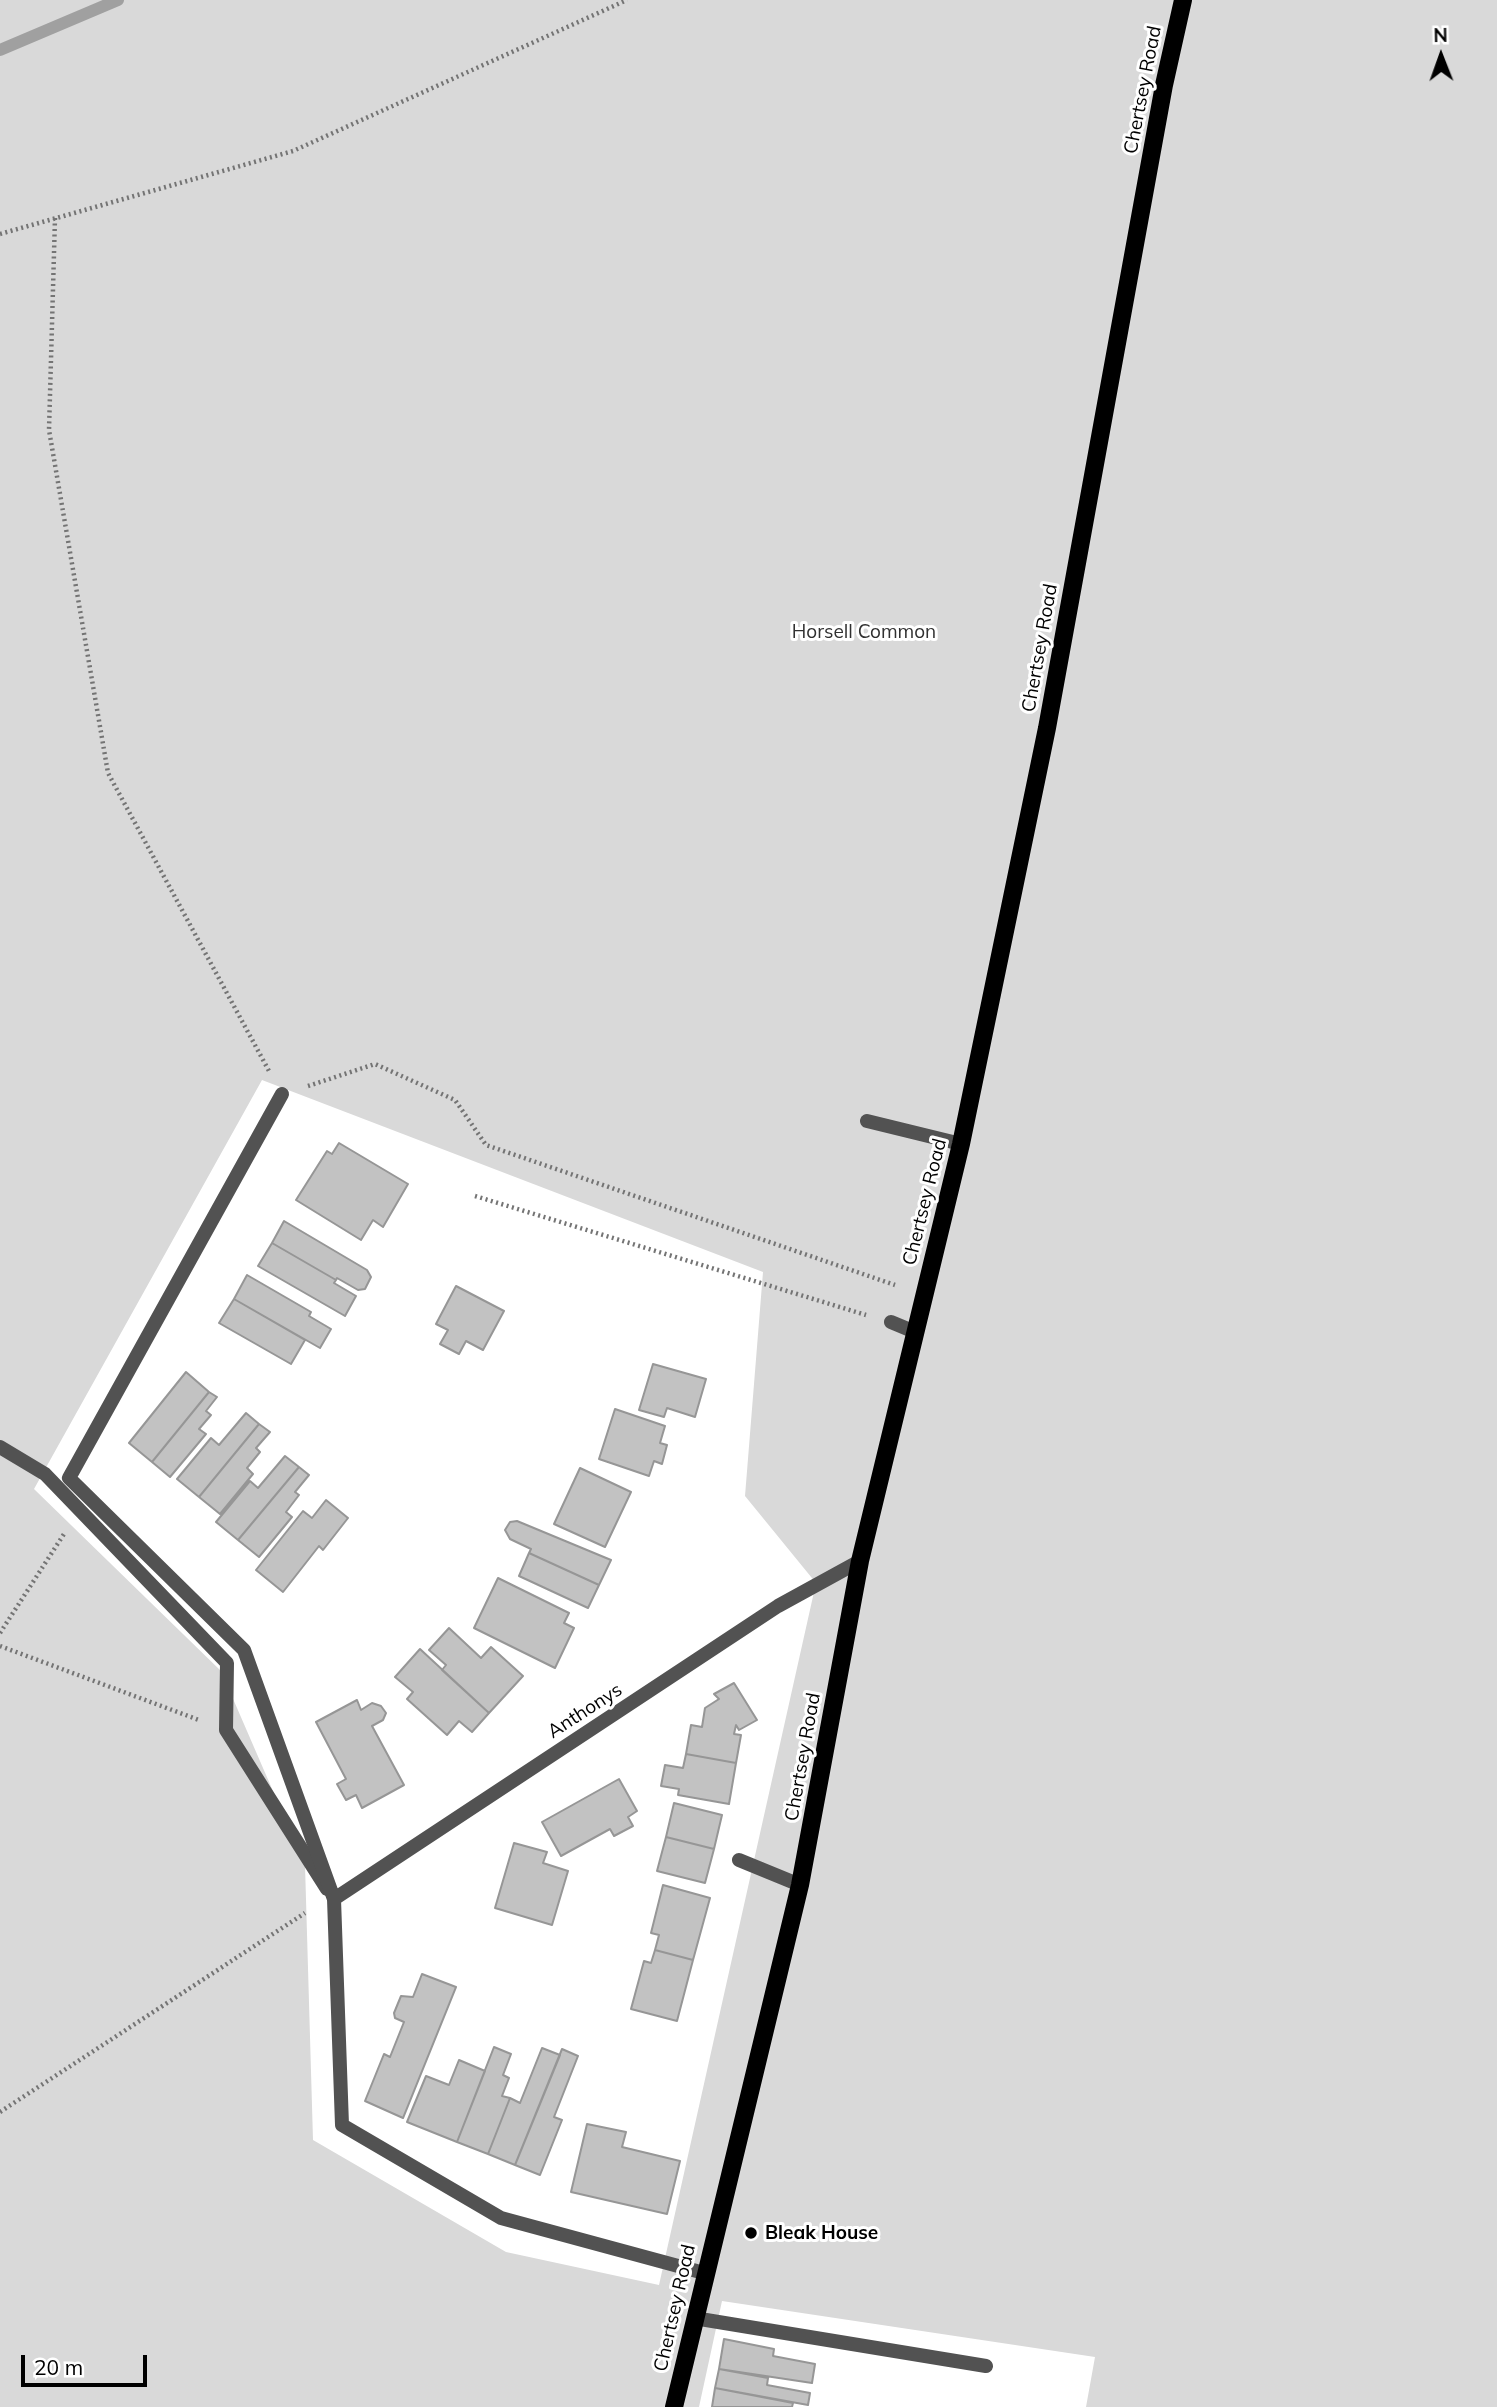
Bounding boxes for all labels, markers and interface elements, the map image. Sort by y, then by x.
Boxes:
north arrow [1406,21,1476,91]
text: N [1433,23,1448,47]
street label: Chertsey Road [1119,24,1167,156]
street label: Chertsey Road [1018,582,1062,714]
park label: Horsell Common [792,621,936,643]
street label: Chertsey Road [898,1136,952,1268]
street label: Anthonys [544,1679,626,1743]
street label: Chertsey Road [781,1691,825,1823]
place label: Bleak House [765,2222,878,2244]
marker: Bleak House [743,2225,759,2241]
street label: Chertsey Road [649,2242,701,2374]
scale bar [24,2340,150,2384]
text: 20 m [34,2354,83,2380]

